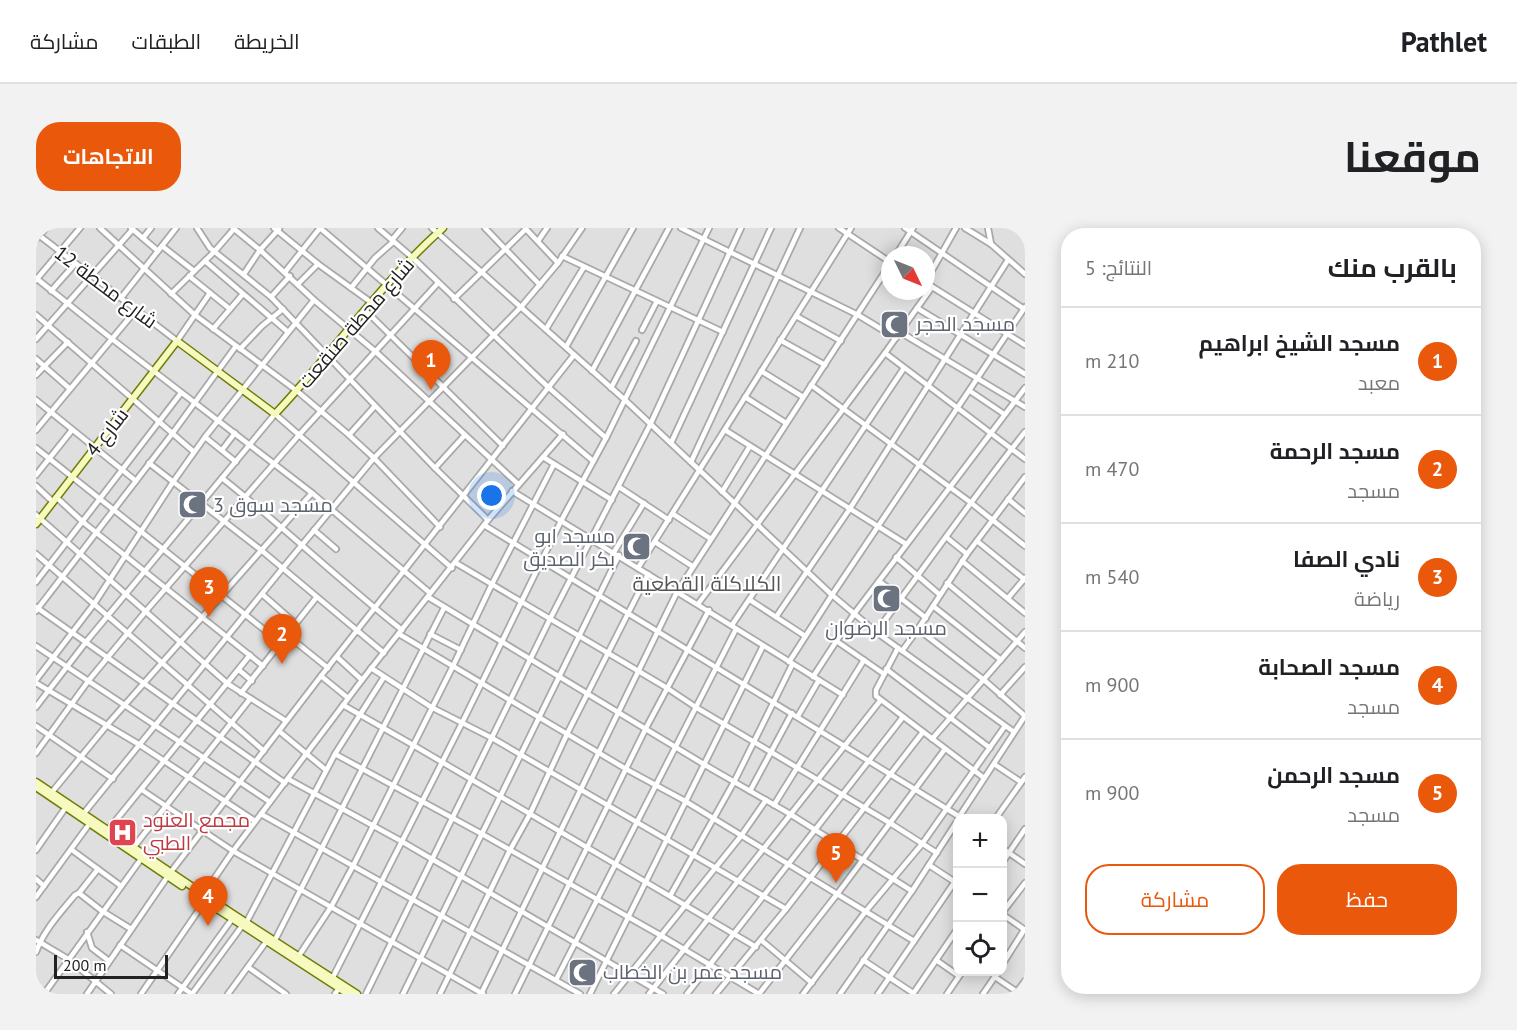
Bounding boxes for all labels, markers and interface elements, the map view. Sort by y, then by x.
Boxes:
text: Pathlet [1401,23,1487,60]
text: مشاركة [30,28,99,55]
text: الطبقات [132,28,201,55]
text: الخريطة [234,28,300,55]
button: الاتجاهات [36,122,181,191]
text: موقعنا [1344,129,1481,184]
street label: شارع محطة 12 [49,240,163,335]
north arrow [881,246,935,300]
text: بالقرب منك [1328,251,1457,284]
street label: شارع محطة صنقعت [292,252,421,394]
text: النتائج: 5 [1085,255,1152,281]
mosque icon: مسجد الحجر [879,308,911,340]
place label: مسجد الحجر [915,311,1015,337]
text: مسجد الشيخ ابراهيم [1199,329,1400,357]
pin: 1 [412,340,450,390]
text: 210 m [1085,348,1139,374]
text: 1 [1432,348,1443,374]
text: معبد [1358,370,1400,396]
street label: شارع 4 [80,402,135,462]
text: مسجد الرحمة [1270,437,1400,465]
text: 470 m [1085,456,1139,482]
text: 2 [1432,456,1443,482]
text: مسجد [1347,478,1400,504]
your location [477,481,506,510]
mosque icon: مسجد سوق 3 [176,489,208,521]
place label: مسجد سوق 3 [213,492,333,518]
place label: مسجد ابو بكر الصديق [523,523,615,572]
mosque icon: مسجد ابو بكر الصديق [620,531,652,563]
text: نادي الصفا [1293,545,1400,573]
text: 540 m [1085,564,1139,590]
text: 3 [1432,564,1443,590]
pin: 3 [190,568,228,617]
district label: الكلاكلة القطعية [633,570,781,597]
mosque icon: مسجد الرضوان [870,582,902,614]
text: رياضة [1354,586,1400,612]
pin: 2 [262,614,302,664]
place label: مسجد الرضوان [825,615,947,641]
text: مسجد الصحابة [1258,653,1400,681]
text: 900 m [1085,672,1139,698]
text: 4 [1432,672,1443,698]
text: مسجد [1347,694,1400,720]
text: مسجد الرحمن [1267,761,1400,789]
text: 900 m [1085,780,1139,806]
text: 5 [1432,780,1443,806]
text: مسجد [1347,802,1400,828]
place label: مجمع العنود الطبي [143,807,250,859]
map controls [953,814,1007,976]
button: + [953,814,1007,868]
hospital icon: مجمع العنود الطبي [106,816,138,848]
pin: 5 [816,834,856,883]
button: مشاركة [1085,864,1265,935]
button: حفظ [1277,864,1457,935]
button: − [953,868,1007,922]
pin: 4 [188,876,228,926]
button: locate [953,922,1007,976]
scale bar [54,952,168,980]
text: 200 m [63,955,106,975]
mosque icon: مسجد عمر بن الخطاب [566,956,598,988]
place label: مسجد عمر بن الخطاب [603,959,782,985]

